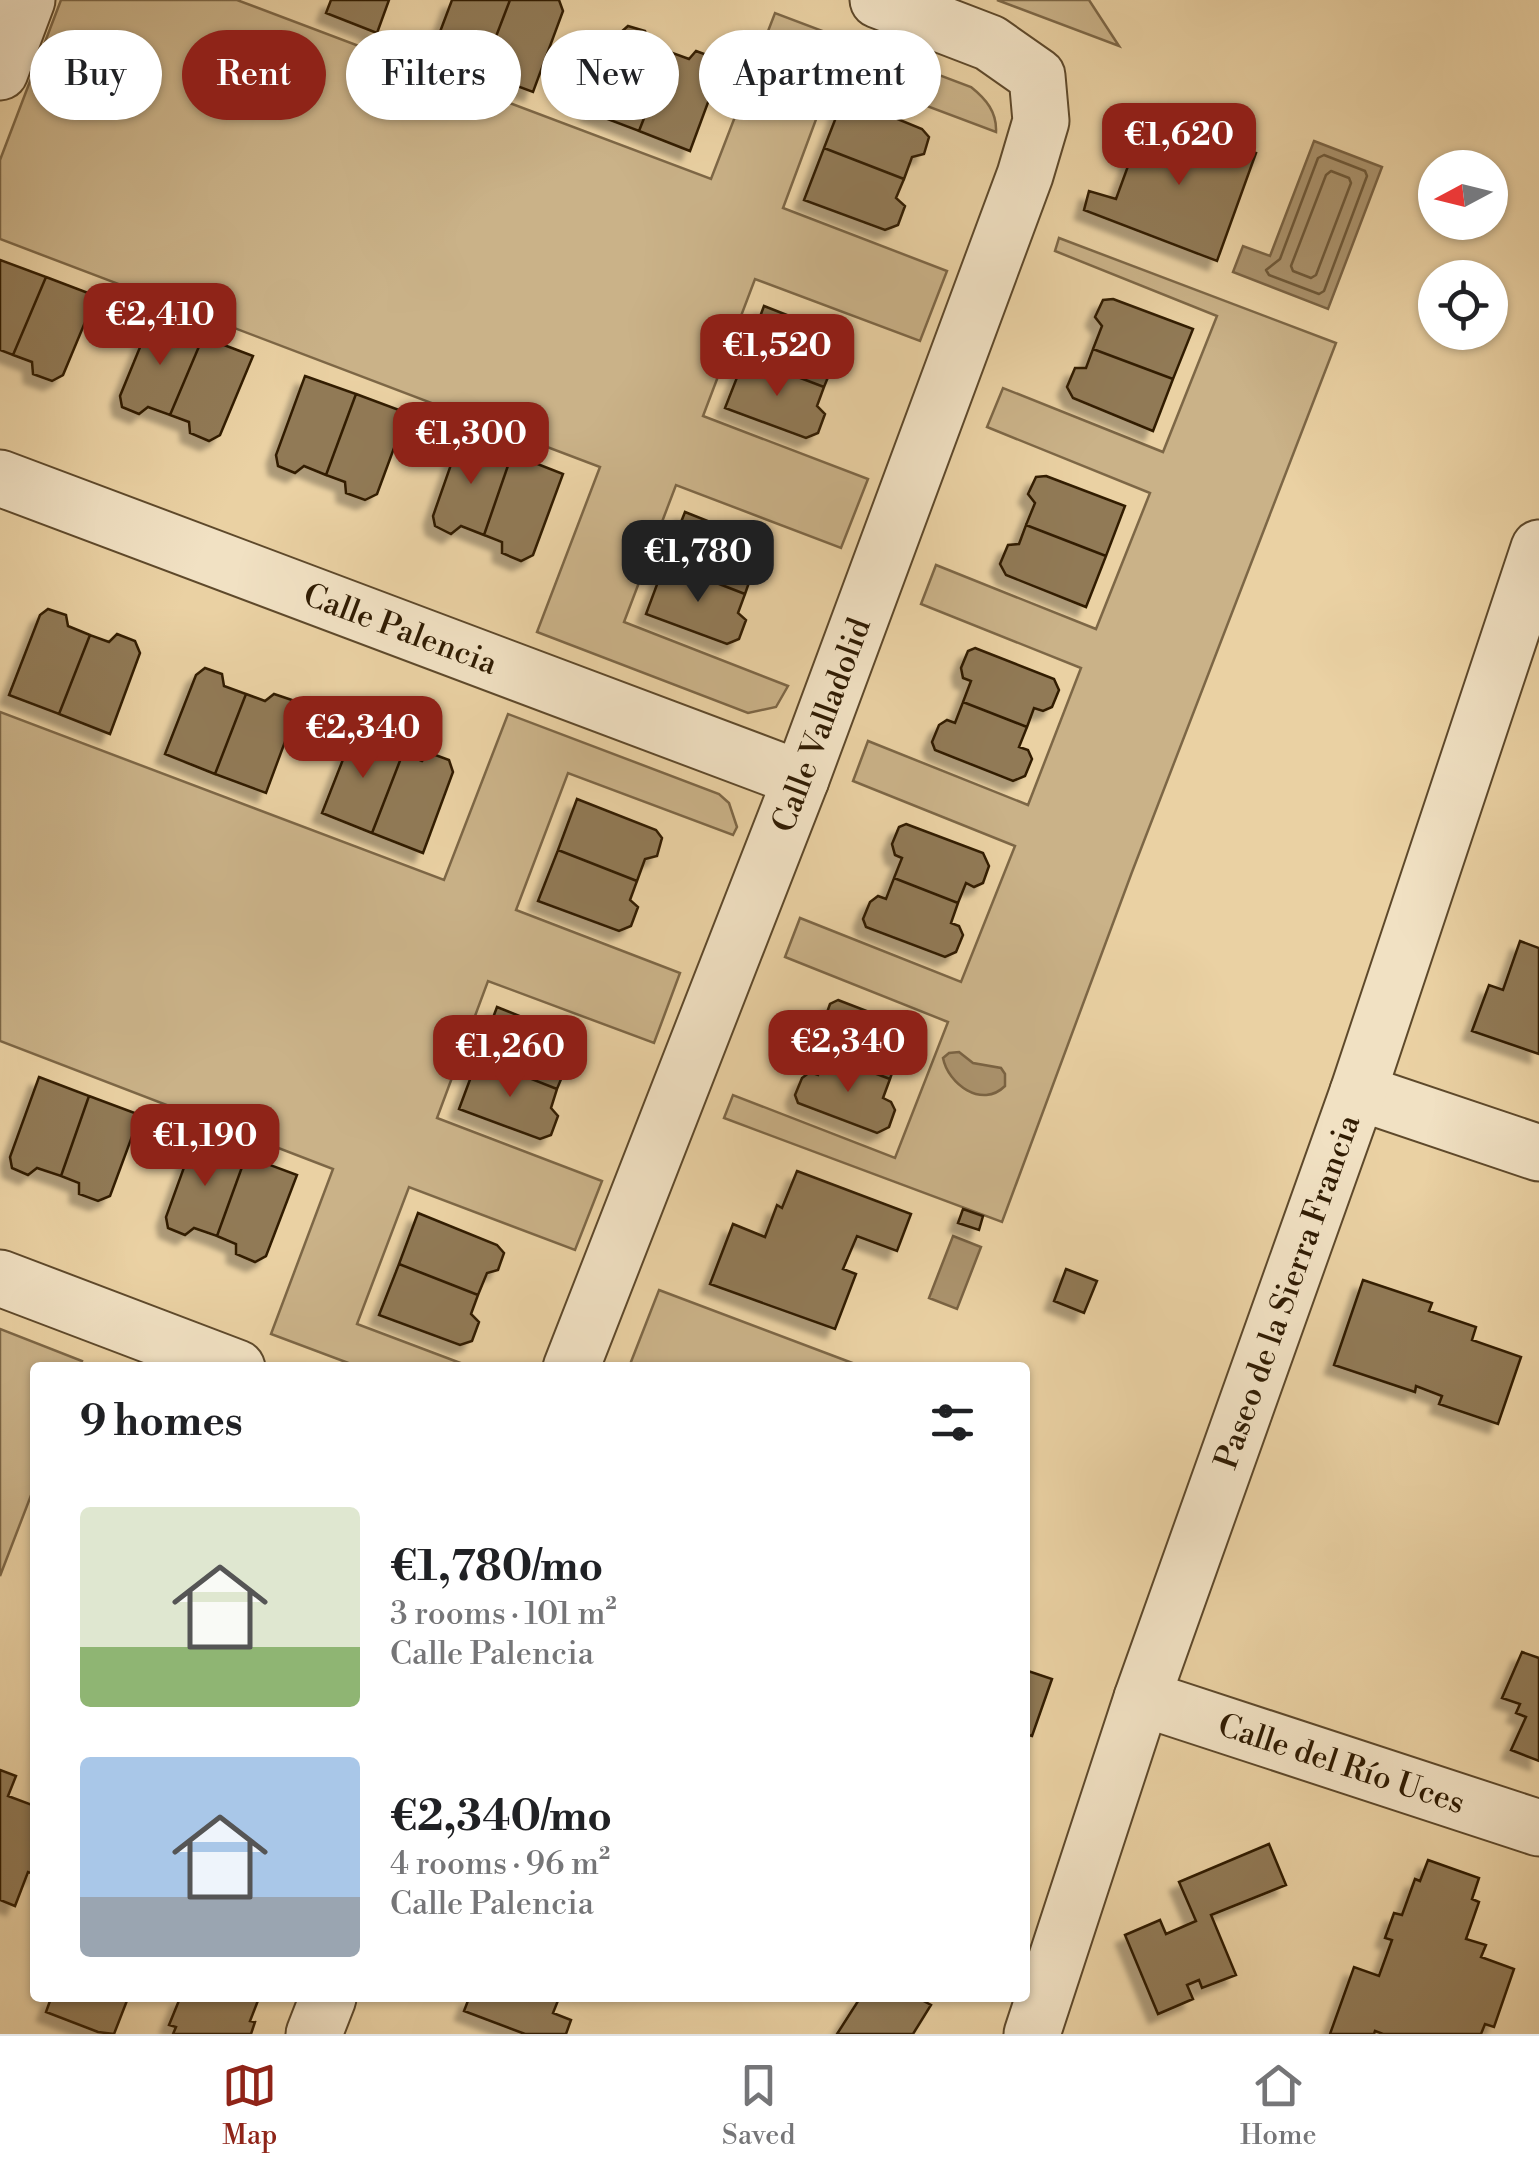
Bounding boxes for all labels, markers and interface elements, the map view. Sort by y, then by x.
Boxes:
chip: Buy [30,30,162,120]
chip: Rent [182,30,326,120]
chip: Filters [346,30,521,120]
chip: New [541,30,679,120]
chip: Apartment [699,30,941,120]
pin: €1,620 [1098,103,1260,188]
text: €1,620 [1124,115,1234,155]
north arrow [1418,150,1508,240]
map controls [1418,150,1508,350]
button: locate [1418,260,1508,350]
pin: €2,410 [79,283,241,368]
text: €2,410 [105,295,215,335]
pin: €1,520 [696,314,858,399]
text: €1,520 [722,326,832,366]
pin: €1,300 [390,402,552,487]
text: €1,300 [415,414,527,454]
pin: €1,780 [617,520,779,605]
text: €1,780 [644,532,752,572]
street label: Calle Palencia [298,575,504,684]
street label: Calle Valladolid [763,612,880,838]
pin: €2,340 [282,696,444,781]
text: €2,340 [305,708,421,748]
pin: €2,340 [767,1010,929,1095]
pin: €1,260 [429,1015,591,1100]
text: €2,340 [790,1022,906,1062]
text: €1,260 [455,1027,565,1067]
pin: €1,190 [124,1104,286,1189]
street label: Paseo de la Sierra Francia [1206,1109,1370,1474]
text: €1,190 [152,1116,258,1156]
icon: filters [925,1395,980,1450]
text: 9 homes [80,1396,243,1449]
text: €1,780/mo [390,1541,603,1594]
icon: home [160,1547,280,1667]
text: 3 rooms · 101 m² [390,1594,617,1634]
text: Calle Palencia [390,1634,594,1674]
street label: Calle del Río Uces [1213,1705,1470,1823]
text: €2,340/mo [390,1791,612,1844]
icon: home [160,1797,280,1917]
text: 4 rooms · 96 m² [390,1844,610,1884]
text: Calle Palencia [390,1884,594,1924]
tab: Map [222,2058,277,2153]
tab: Saved [722,2058,795,2153]
tab: Home [1240,2058,1317,2153]

